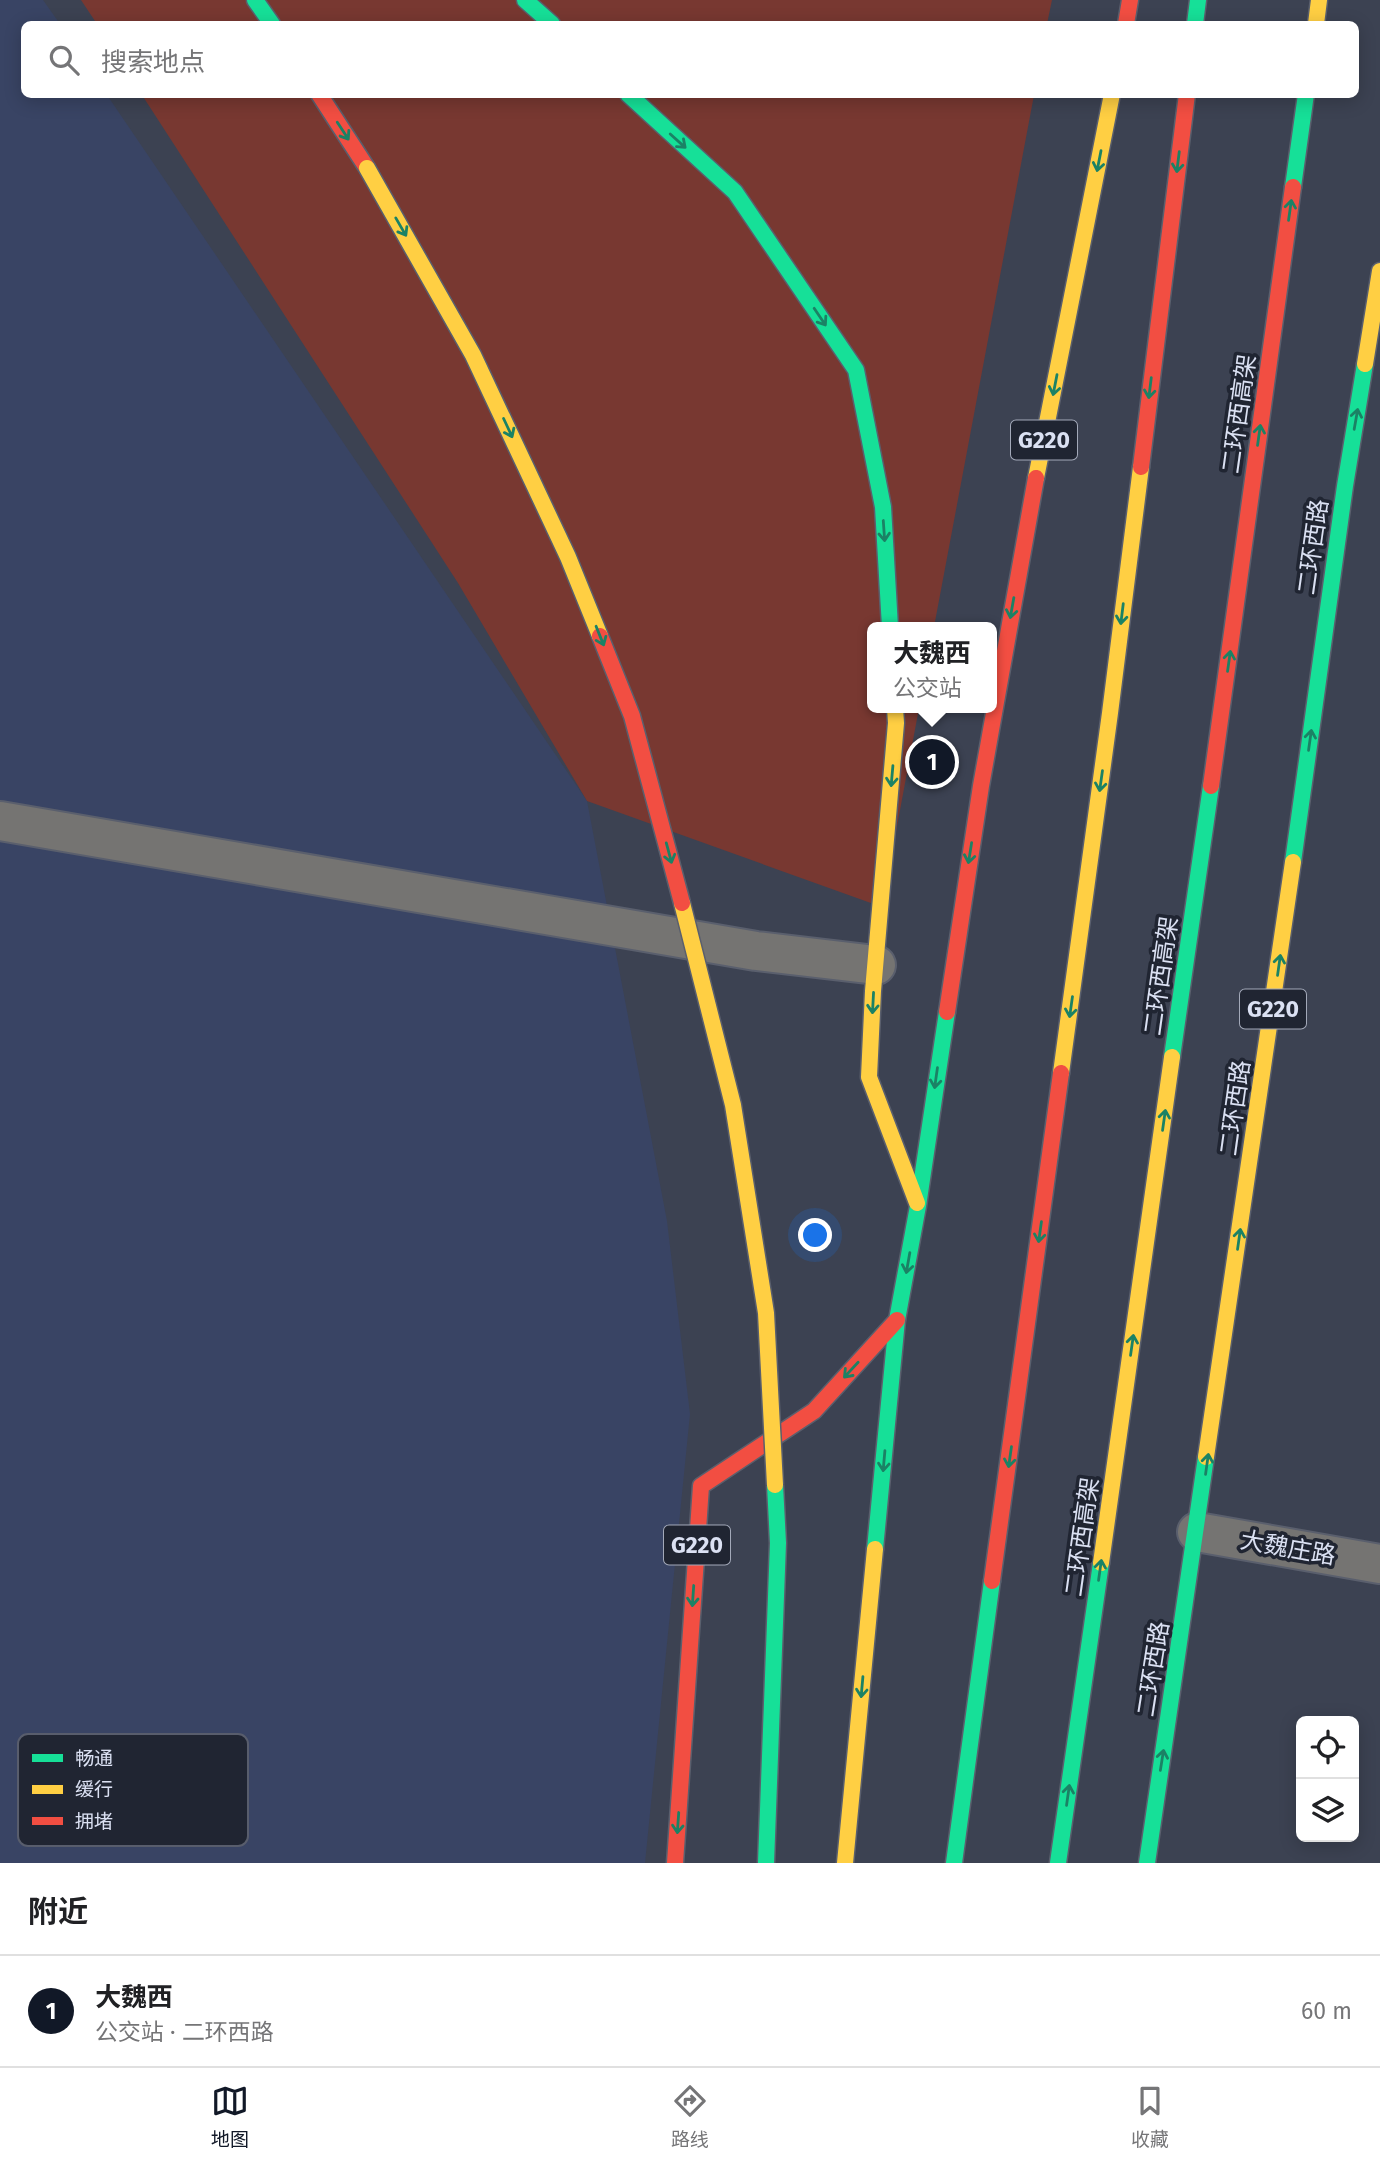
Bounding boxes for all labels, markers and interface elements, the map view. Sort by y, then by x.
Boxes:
search box [21,21,1359,98]
icon: search [45,41,83,79]
text: 搜索地点 [101,47,205,78]
one-way arrow [337,121,351,141]
one-way arrow [669,132,687,148]
one-way arrow [1091,149,1105,172]
one-way arrow [1172,150,1185,173]
one-way arrow [1284,199,1297,222]
one-way arrow [394,217,408,237]
one-way arrow [813,307,827,326]
street label: 二环西高架 [1217,353,1261,475]
one-way arrow [1047,373,1061,396]
one-way arrow [1144,376,1157,399]
one-way arrow [1350,408,1363,430]
one-way arrow [501,417,515,438]
road number: G220 [1011,420,1077,460]
one-way arrow [1253,424,1266,447]
street label: 二环西路 [1292,498,1334,596]
one-way arrow [878,519,891,542]
one-way arrow [1005,596,1019,619]
one-way arrow [1116,602,1129,625]
popup [867,622,997,713]
one-way arrow [594,625,607,646]
text: 大魏西 [893,638,971,669]
one-way arrow [1222,650,1235,673]
text: 公交站 [893,674,962,702]
one-way arrow [1304,729,1317,752]
pin: 1 [909,736,955,788]
one-way arrow [885,764,898,787]
one-way arrow [1094,769,1107,792]
one-way arrow [663,841,676,863]
one-way arrow [963,842,976,864]
street label: 二环西高架 [1139,915,1183,1037]
one-way arrow [1273,954,1286,977]
road number: G220 [1240,990,1306,1028]
one-way arrow [866,991,879,1014]
one-way arrow [1064,995,1077,1017]
street label: 二环西路 [1214,1059,1256,1157]
one-way arrow [929,1067,942,1089]
one-way arrow [1158,1109,1171,1132]
your location [798,1218,832,1252]
one-way arrow [1033,1220,1046,1243]
one-way arrow [1233,1228,1246,1251]
one-way arrow [900,1251,914,1274]
one-way arrow [1126,1334,1139,1357]
one-way arrow [843,1361,859,1379]
one-way arrow [1003,1446,1016,1468]
one-way arrow [877,1449,890,1472]
one-way arrow [1200,1453,1213,1476]
street label: 二环西高架 [1060,1476,1104,1598]
road number: G220 [664,1526,730,1564]
street label: 大魏庄路 [1238,1526,1338,1570]
one-way arrow [1094,1559,1107,1582]
one-way arrow [686,1584,699,1607]
street label: 二环西路 [1132,1619,1174,1719]
one-way arrow [855,1676,868,1698]
map controls [1296,1716,1359,1842]
button: locate [1296,1716,1359,1779]
legend [18,1734,248,1846]
text: 畅通 [75,1747,113,1770]
one-way arrow [1156,1749,1169,1772]
text: 缓行 [75,1778,113,1801]
button: layers [1296,1779,1359,1842]
one-way arrow [1062,1785,1075,1807]
text: 拥堵 [75,1810,113,1833]
one-way arrow [671,1811,684,1834]
text: 附近 [28,1894,88,1930]
text: 大魏西 [95,1982,173,2013]
text: 1 [46,1997,56,2025]
text: 60 m [1301,1997,1352,2025]
text: 公交站 · 二环西路 [95,2018,274,2046]
tab: 地图 [211,2082,249,2151]
tab: 路线 [671,2082,709,2151]
tab: 收藏 [1131,2082,1169,2151]

